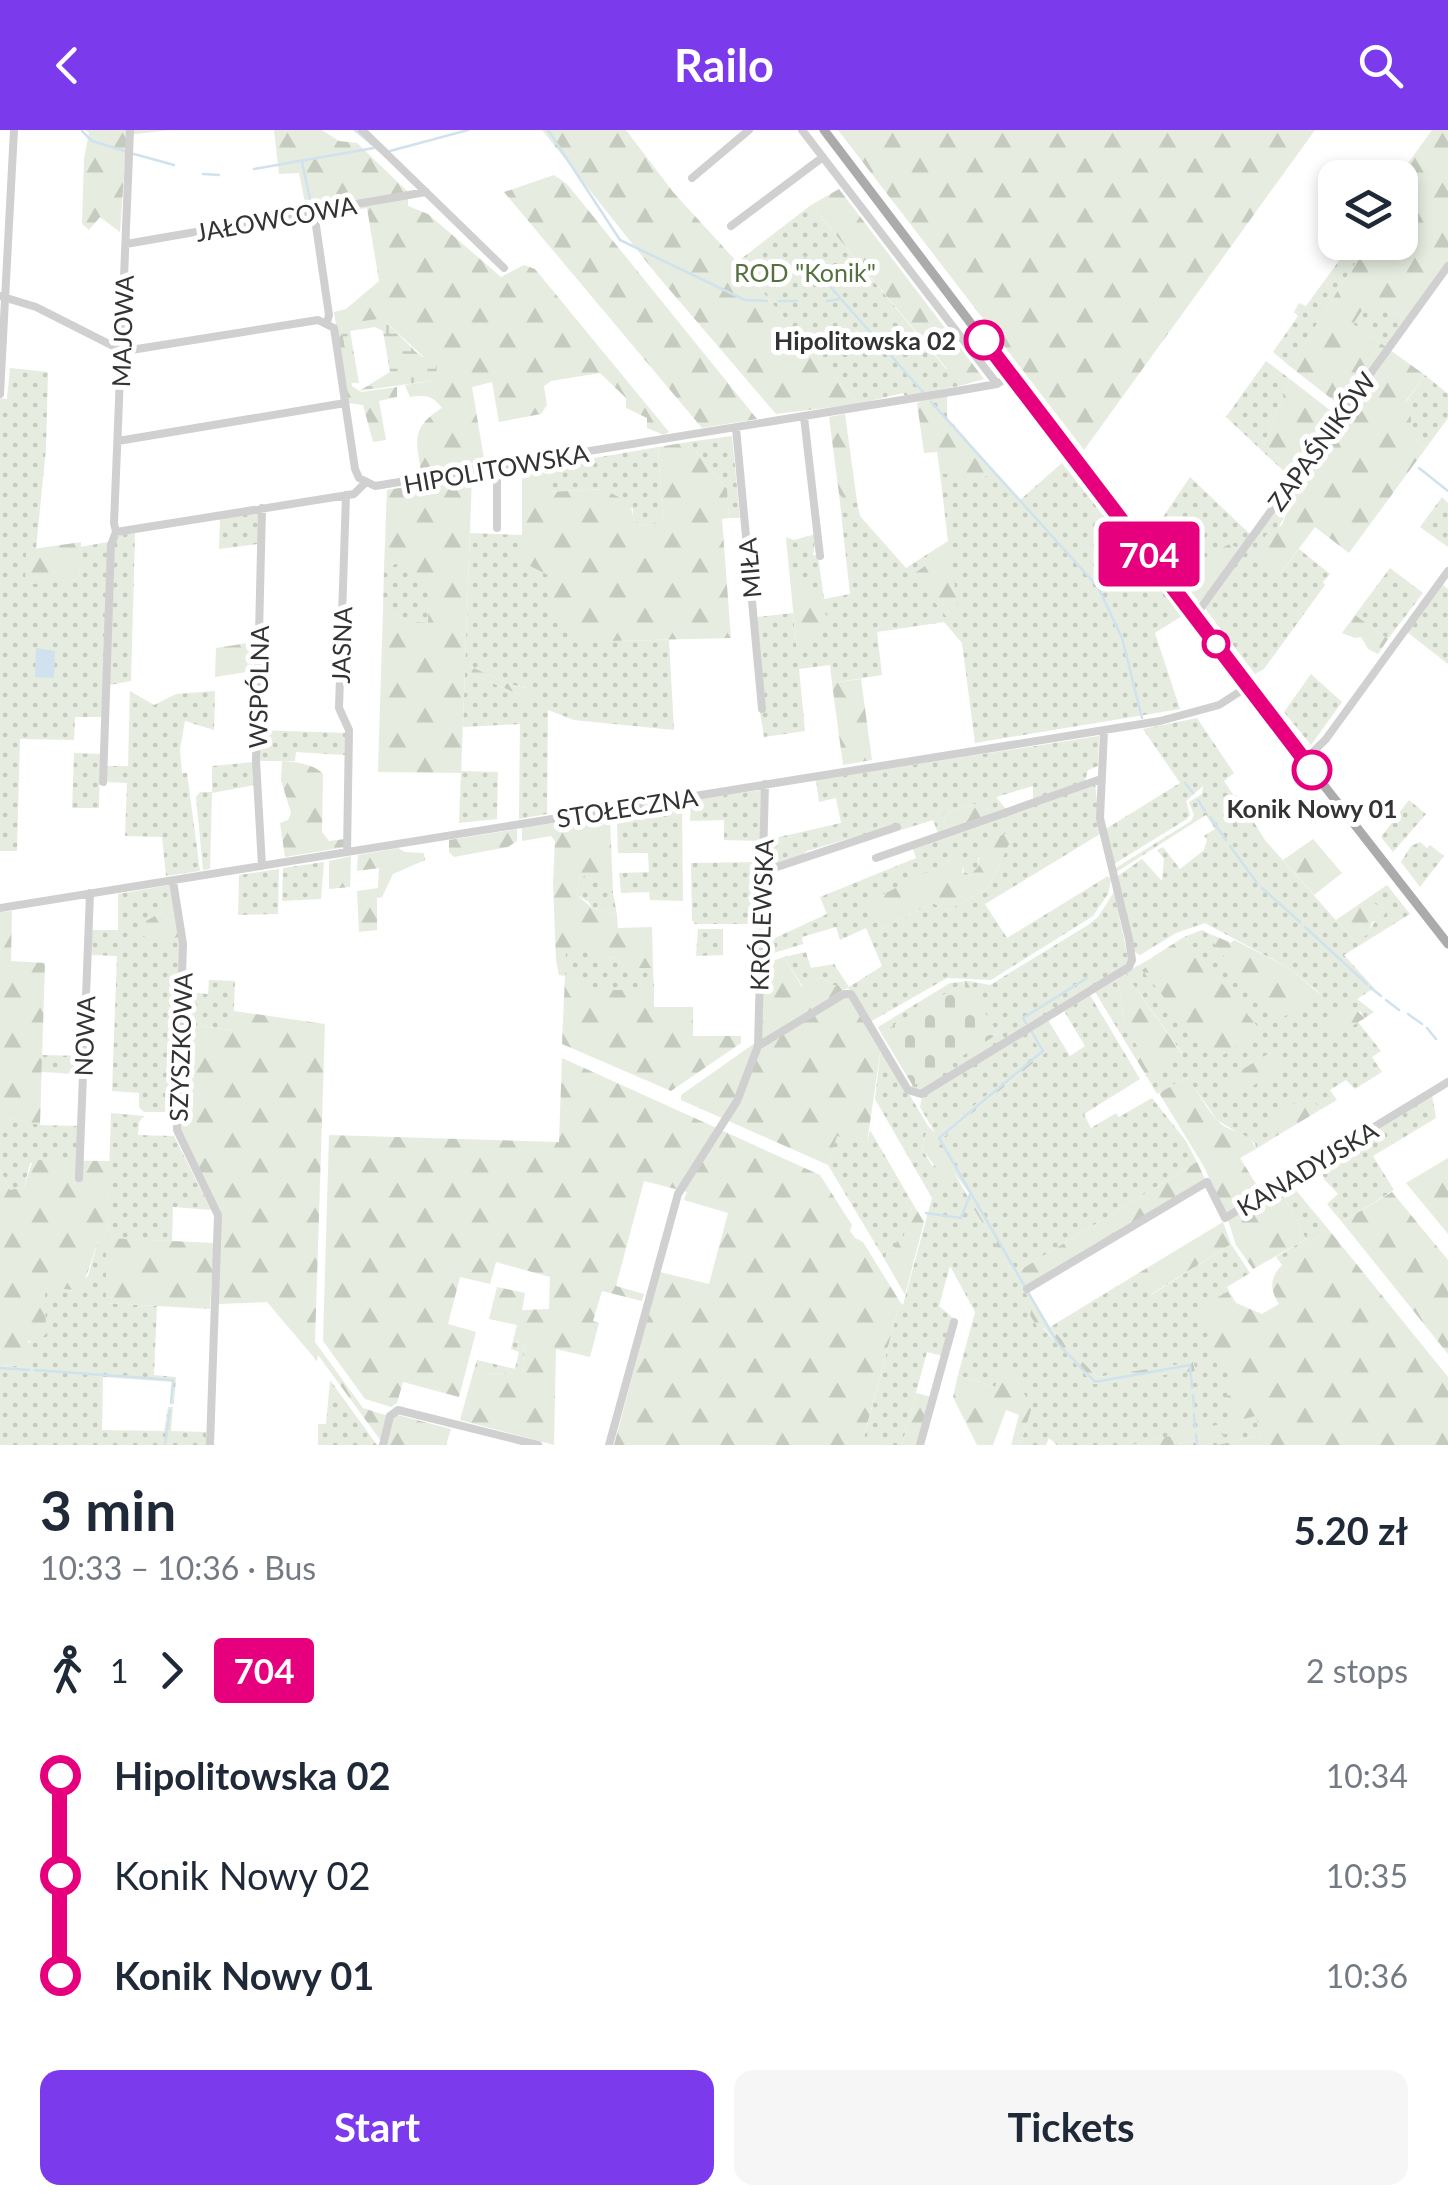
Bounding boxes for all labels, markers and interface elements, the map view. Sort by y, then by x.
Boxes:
icon: back [40,38,95,93]
text: Railo [674,38,774,92]
icon: search [1353,38,1408,93]
map controls [1318,160,1418,260]
button: layers [1318,160,1418,260]
street label: JAŁOWCOWA [193,189,359,247]
park label: ROD "Konik" [734,257,876,287]
street label: MAJOWA [105,274,139,388]
marker: Hipolitowska 02 [965,321,1003,359]
place label: Hipolitowska 02 [774,325,956,355]
street label: ZAPAŚNIKÓW [1261,366,1381,516]
street label: HIPOLITOWSKA [401,437,591,499]
line badge: 704 [1092,522,1206,586]
text: 704 [1119,533,1179,575]
street label: MIŁA [731,537,767,599]
street label: JASNA [325,606,357,684]
street label: WSPÓLNA [242,625,274,749]
unlabelled marker [1203,631,1229,657]
marker: Konik Nowy 01 [1293,751,1331,789]
street label: STOŁECZNA [554,781,700,833]
place label: Konik Nowy 01 [1226,793,1398,823]
street label: KRÓLEWSKA [743,838,779,992]
street label: SZYSZKOWA [162,972,198,1122]
street label: NOWA [68,995,100,1077]
street label: KANADYJSKA [1231,1114,1383,1222]
text: 3 min [40,1477,176,1543]
text: 5.20 zł [1294,1507,1408,1553]
text: 10:33 – 10:36 · Bus [40,1548,316,1587]
icon: walk [40,1643,95,1698]
icon: forward [144,1643,199,1698]
text: 704 [234,1649,294,1691]
text: 1 [110,1651,129,1690]
text: 2 stops [1306,1651,1408,1690]
text: Hipolitowska 02 [114,1752,391,1798]
text: 10:34 [1326,1756,1408,1795]
text: Konik Nowy 02 [114,1852,371,1898]
text: 10:35 [1326,1856,1408,1895]
text: Konik Nowy 01 [114,1952,374,1998]
text: 10:36 [1326,1956,1408,1995]
button: Start [40,2070,714,2185]
button: Tickets [734,2070,1408,2185]

